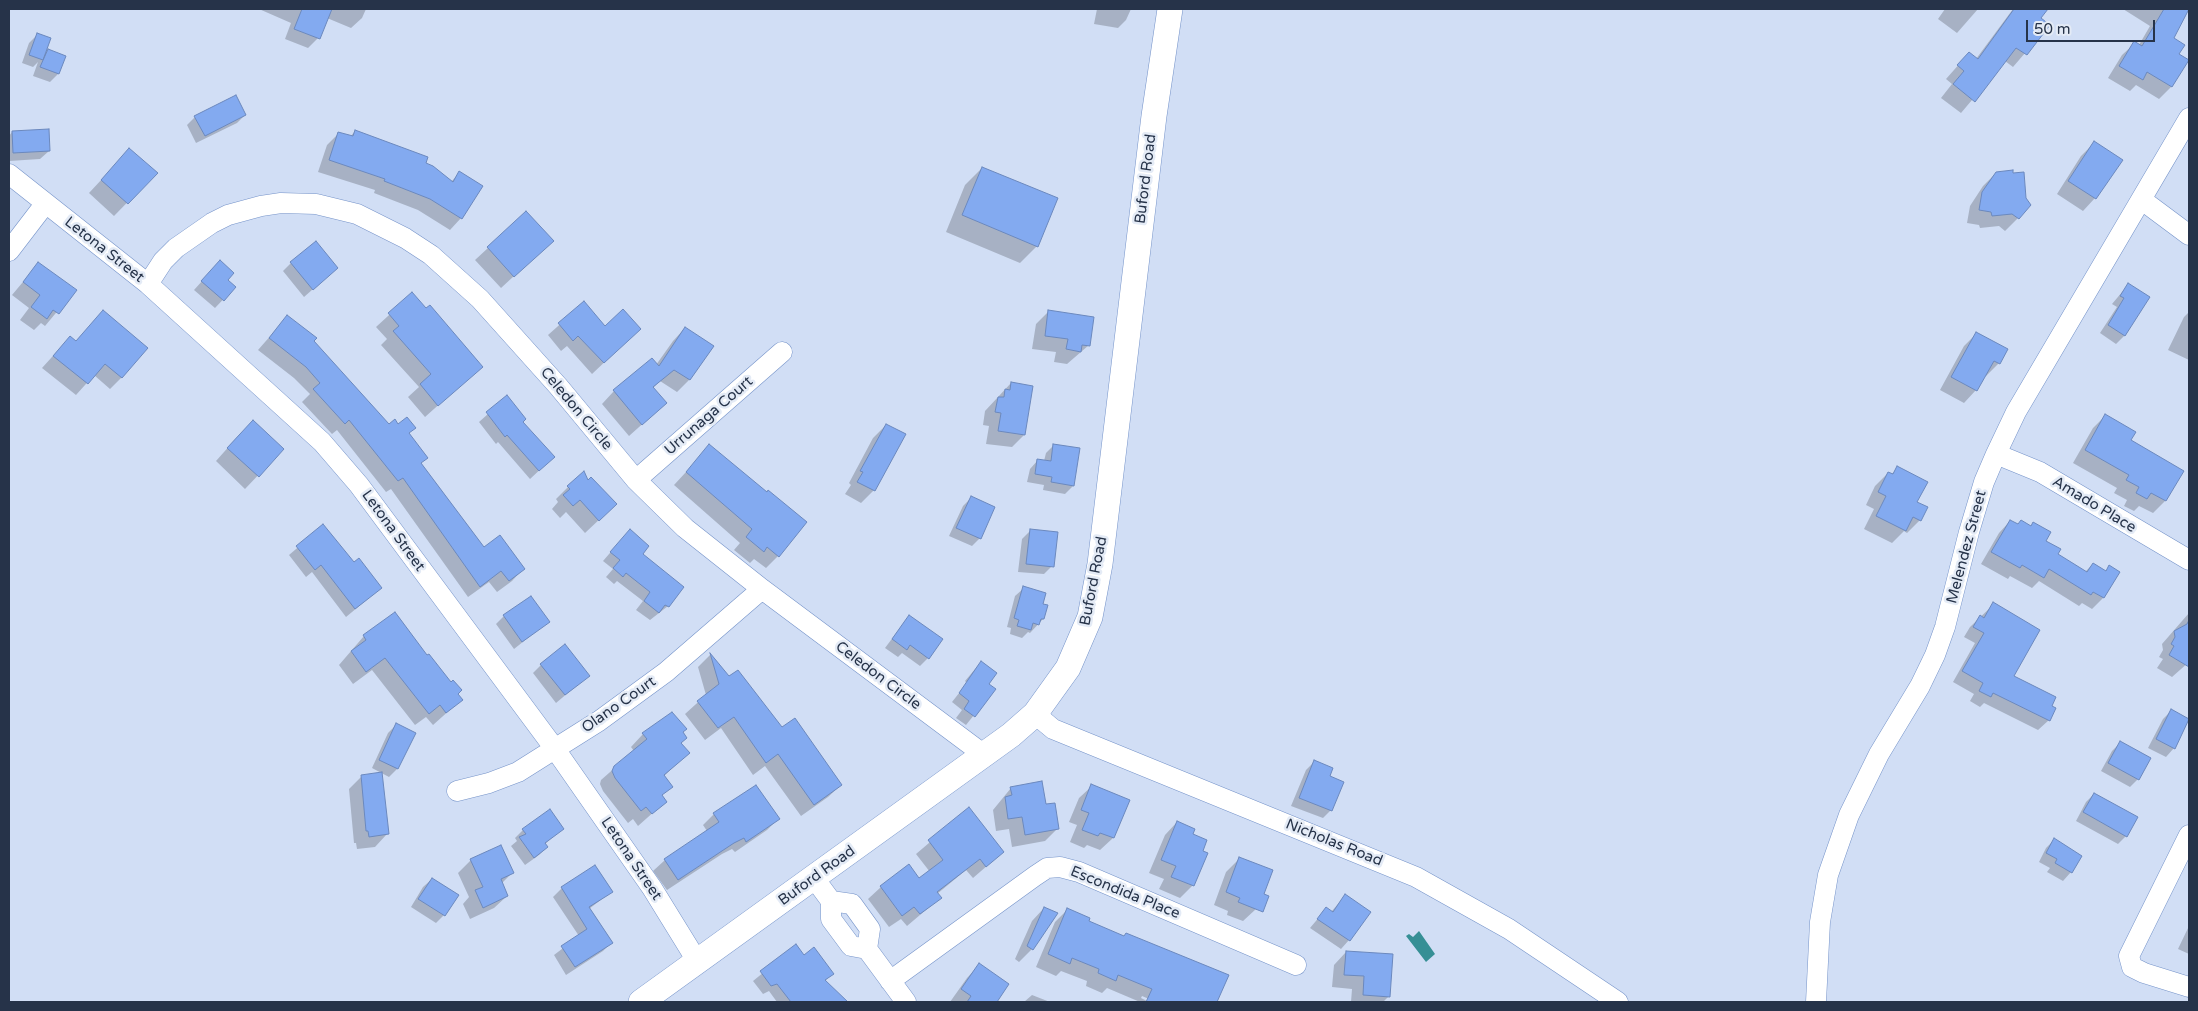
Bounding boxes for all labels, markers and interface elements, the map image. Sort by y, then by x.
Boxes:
scale bar [2028,10,2157,42]
text: 50 m [2034,20,2071,38]
street label: Buford Road [1132,133,1160,225]
street label: Letona Street [61,213,147,287]
street label: Celedon Circle [536,364,616,454]
street label: Urrunaga Court [661,373,757,459]
street label: Amado Place [2049,473,2139,537]
street label: Letona Street [357,487,429,575]
street label: Melendez Street [1943,488,1991,606]
street label: Buford Road [1077,535,1111,627]
street label: Celedon Circle [832,638,924,714]
street label: Olano Court [578,673,660,737]
street label: Letona Street [597,814,665,904]
street label: Nicholas Road [1283,815,1385,871]
street label: Buford Road [775,842,859,910]
street label: Escondida Place [1068,863,1182,923]

